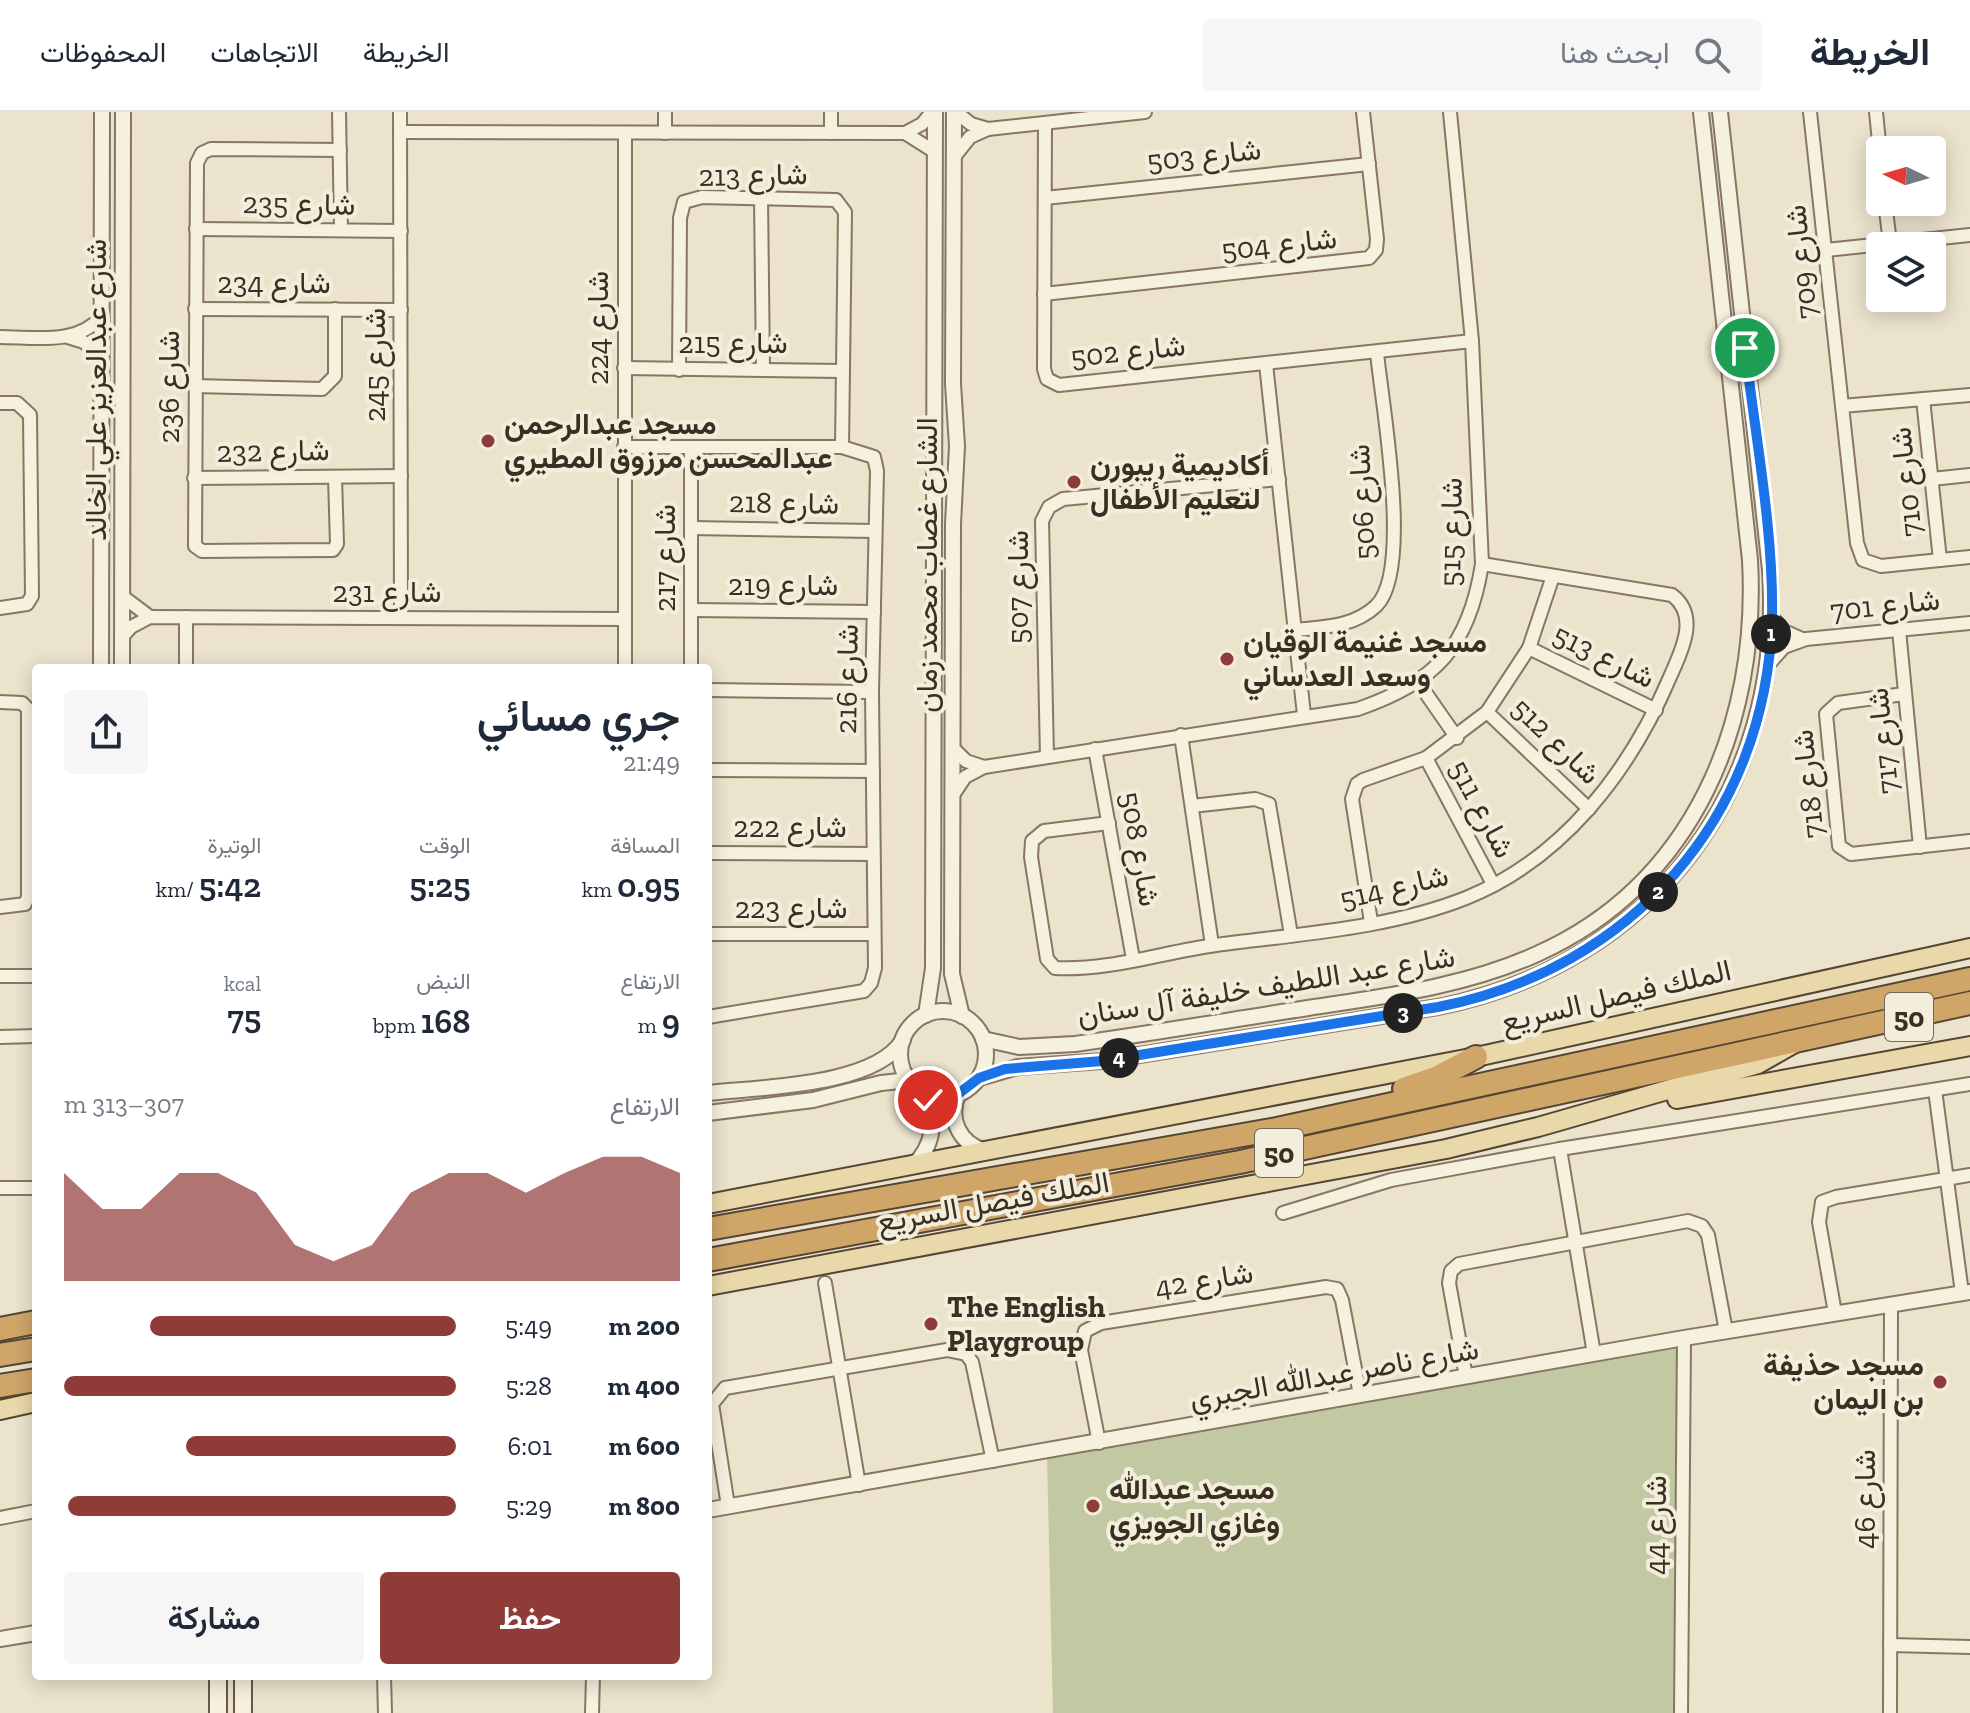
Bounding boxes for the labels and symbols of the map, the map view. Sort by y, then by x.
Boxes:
street label: شارع 503 [1145,131,1263,181]
north arrow [1866,136,1946,216]
street label: شارع 213 [698,156,808,196]
street label: شارع 235 [242,185,356,225]
street label: شارع 709 [1777,203,1827,321]
street label: شارع 504 [1219,220,1339,270]
street label: شارع عبدالعزيز علي الخالد [78,239,120,541]
street label: شارع 234 [217,265,331,303]
street label: شارع 224 [580,271,618,385]
street label: شارع 245 [357,308,395,422]
pin [1711,314,1779,382]
street label: شارع 215 [678,325,788,363]
street label: شارع 502 [1069,327,1187,377]
street label: شارع 236 [151,330,189,444]
place label: مسجد عبدالرحمن عبدالمحسن مرزوق المطيري [504,406,833,483]
street label: الشارع غصاب محمد زمان [909,417,947,713]
street label: شارع 710 [1882,425,1932,539]
street label: شارع 232 [216,432,330,472]
marker: مسجد عبدالرحمن عبدالمحسن مرزوق المطيري [479,432,497,450]
street label: شارع 506 [1341,443,1385,561]
place label: أكاديمية ريبورن لتعليم الأطفال [1090,447,1269,518]
marker: أكاديمية ريبورن لتعليم الأطفال [1065,473,1083,491]
street label: شارع 515 [1432,477,1472,587]
street label: شارع 218 [729,484,839,524]
street label: شارع 217 [647,504,685,612]
street label: شارع 507 [1000,530,1038,644]
street label: شارع 219 [728,567,838,605]
street label: شارع 231 [333,574,441,612]
street label: شارع 701 [1828,581,1942,631]
pin: 1 [1751,614,1791,654]
street label: شارع 513 [1546,616,1661,698]
street label: شارع 216 [828,624,868,734]
place label: مسجد غنيمة الوقيان وسعد العدساني [1243,624,1487,701]
marker: مسجد غنيمة الوقيان وسعد العدساني [1218,650,1236,668]
street label: شارع 717 [1860,686,1908,796]
street label: شارع 512 [1503,690,1608,793]
street label: شارع 718 [1784,728,1834,840]
street label: شارع 511 [1440,754,1523,865]
street label: شارع 508 [1110,789,1168,910]
street label: شارع 222 [733,809,847,847]
street label: شارع 514 [1336,857,1452,919]
pin: 2 [1638,872,1678,912]
street label: شارع 223 [735,890,847,928]
street label: شارع عبد اللطيف خليفة آل سنان [1075,938,1458,1036]
street label: الملك فيصل السريع [1497,952,1735,1042]
pin: 3 [1383,993,1423,1033]
road number: 50 [1885,993,1933,1041]
pin: 4 [1099,1038,1139,1078]
pin [894,1066,962,1134]
road number: 50 [1255,1129,1303,1177]
street label: الملك فيصل السريع [874,1164,1112,1242]
street label: شارع 42 [1152,1254,1256,1307]
place label: The English Playgroup [947,1289,1106,1359]
marker: The English Playgroup [922,1315,940,1333]
street label: شارع ناصر عبدالله الجبري [1187,1331,1482,1423]
place label: مسجد حذيفة بن اليمان [1763,1347,1924,1417]
marker: مسجد حذيفة بن اليمان [1931,1373,1949,1391]
street label: شارع 46 [1847,1449,1885,1549]
place label: مسجد عبدالله وغازي الجويزي [1109,1471,1280,1548]
street label: شارع 44 [1638,1475,1676,1575]
marker: مسجد عبدالله وغازي الجويزي [1084,1497,1102,1515]

